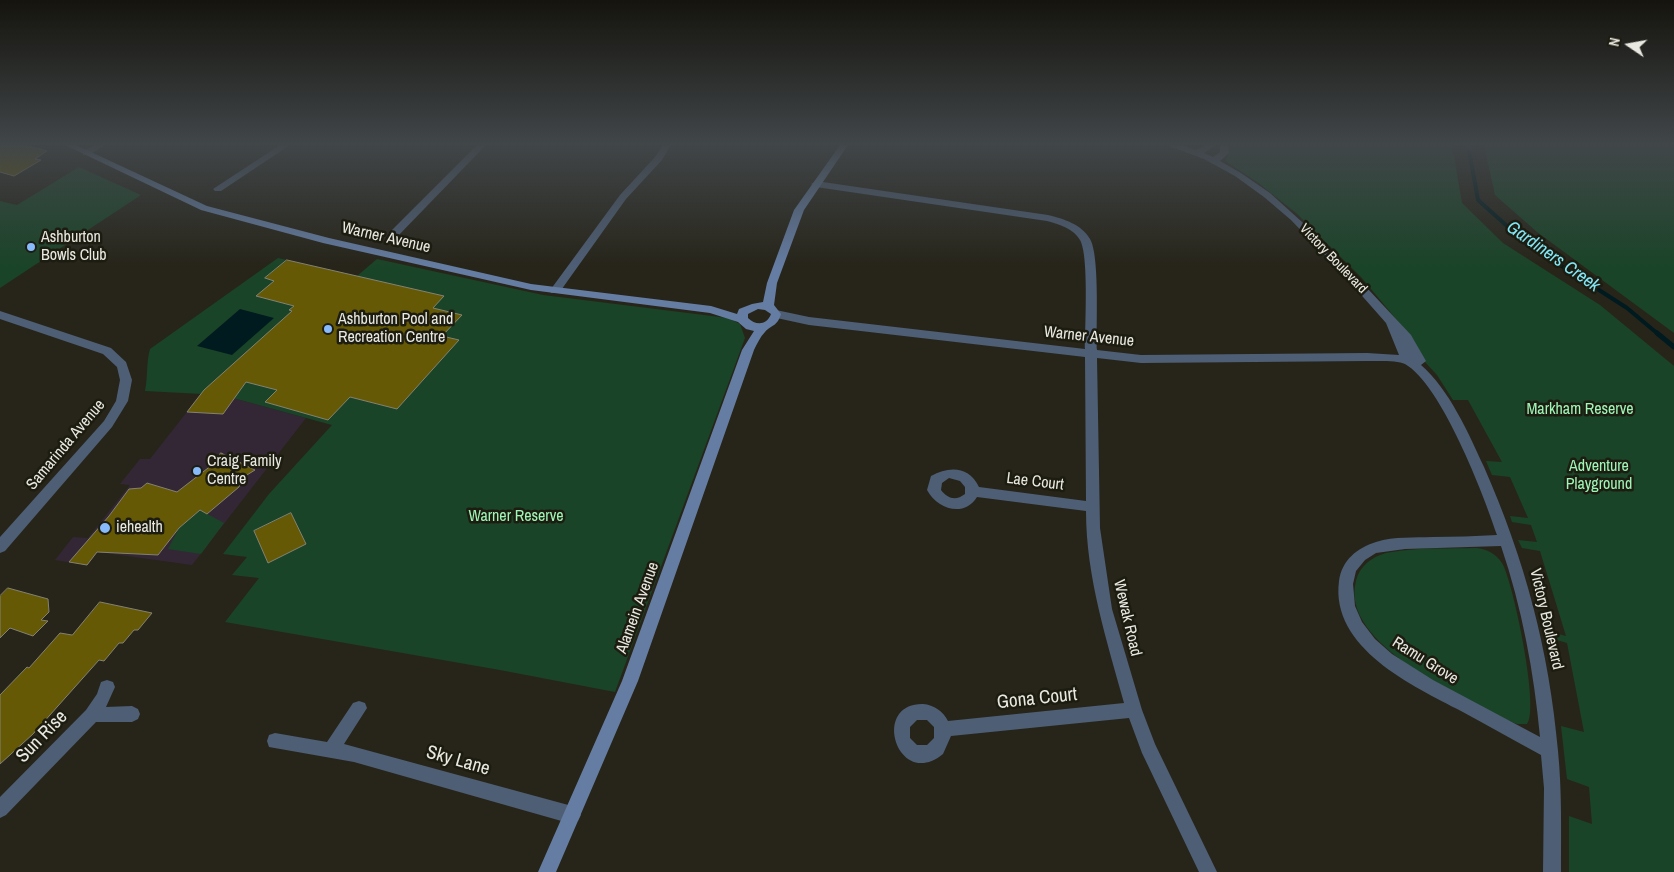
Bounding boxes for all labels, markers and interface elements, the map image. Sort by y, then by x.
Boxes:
north arrow [1604,20,1654,70]
text: N [1605,36,1624,48]
water label: Gardiners Creek [1502,217,1604,297]
street label: Warner Avenue [340,218,432,258]
street label: Victory Boulevard [1296,221,1370,297]
place label: Ashburton Bowls Club [41,228,107,266]
marker: Ashburton Bowls Club [25,241,37,253]
place label: Ashburton Pool and Recreation Centre [338,310,453,348]
marker: Ashburton Pool and Recreation Centre [322,323,334,335]
street label: Warner Avenue [1043,323,1135,351]
street label: Samarinda Avenue [23,396,109,494]
park label: Markham Reserve [1526,400,1634,420]
place label: Craig Family Centre [207,452,281,490]
park label: Adventure Playground [1566,457,1632,495]
marker: Craig Family Centre [191,465,203,477]
street label: Lae Court [1005,469,1065,495]
park label: Warner Reserve [468,507,564,527]
place label: iehealth [116,518,163,538]
marker: iehealth [98,521,112,535]
street label: Alamein Avenue [613,560,663,656]
street label: Victory Boulevard [1525,567,1567,671]
street label: Wewak Road [1109,578,1145,658]
street label: Ramu Grove [1388,633,1462,689]
street label: Gona Court [996,683,1078,715]
street label: Sun Rise [12,706,72,768]
street label: Sky Lane [424,741,492,781]

